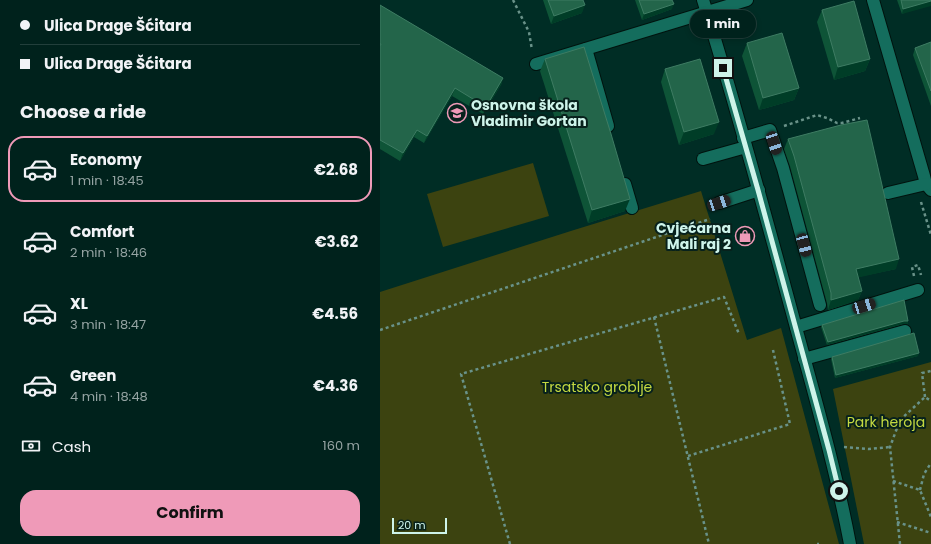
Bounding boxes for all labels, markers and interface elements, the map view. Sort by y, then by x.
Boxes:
callout: 1 min [690,10,756,38]
text: 1 min [706,14,740,33]
text: Ulica Drage Šćitara [44,15,192,36]
text: Ulica Drage Šćitara [44,53,192,74]
route end [714,59,732,77]
place label: Osnovna škola Vladimir Gortan [471,95,587,131]
text: Choose a ride [20,99,146,124]
school or university icon: Osnovna škola Vladimir Gortan [446,102,468,124]
car [765,130,783,156]
text: Economy [70,149,142,170]
icon: car [22,151,58,187]
text: €2.68 [314,159,358,180]
text: 1 min · 18:45 [70,171,144,190]
car [706,194,732,212]
place label: Cvjećarna Mali raj 2 [656,218,731,254]
text: Comfort [70,221,134,242]
icon: car [22,223,58,259]
shop icon: Cvjećarna Mali raj 2 [734,225,756,247]
text: €3.62 [315,231,358,252]
car [795,232,813,258]
text: 2 min · 18:46 [70,243,147,262]
text: XL [70,293,88,314]
icon: car [22,295,58,331]
car [851,297,877,315]
text: €4.56 [312,303,358,324]
text: 3 min · 18:47 [70,315,146,334]
text: Green [70,365,116,386]
icon: car [22,367,58,403]
text: €4.36 [313,375,358,396]
park label: Trsatsko groblje [542,377,653,397]
text: 4 min · 18:48 [70,387,148,406]
park label: Park heroja [847,412,925,432]
icon: cash [20,435,42,457]
text: Cash [52,436,91,457]
text: 160 m [323,436,360,455]
route start [830,482,848,500]
button: Confirm [20,490,360,536]
scale bar [392,516,447,535]
text: 20 m [398,517,426,533]

